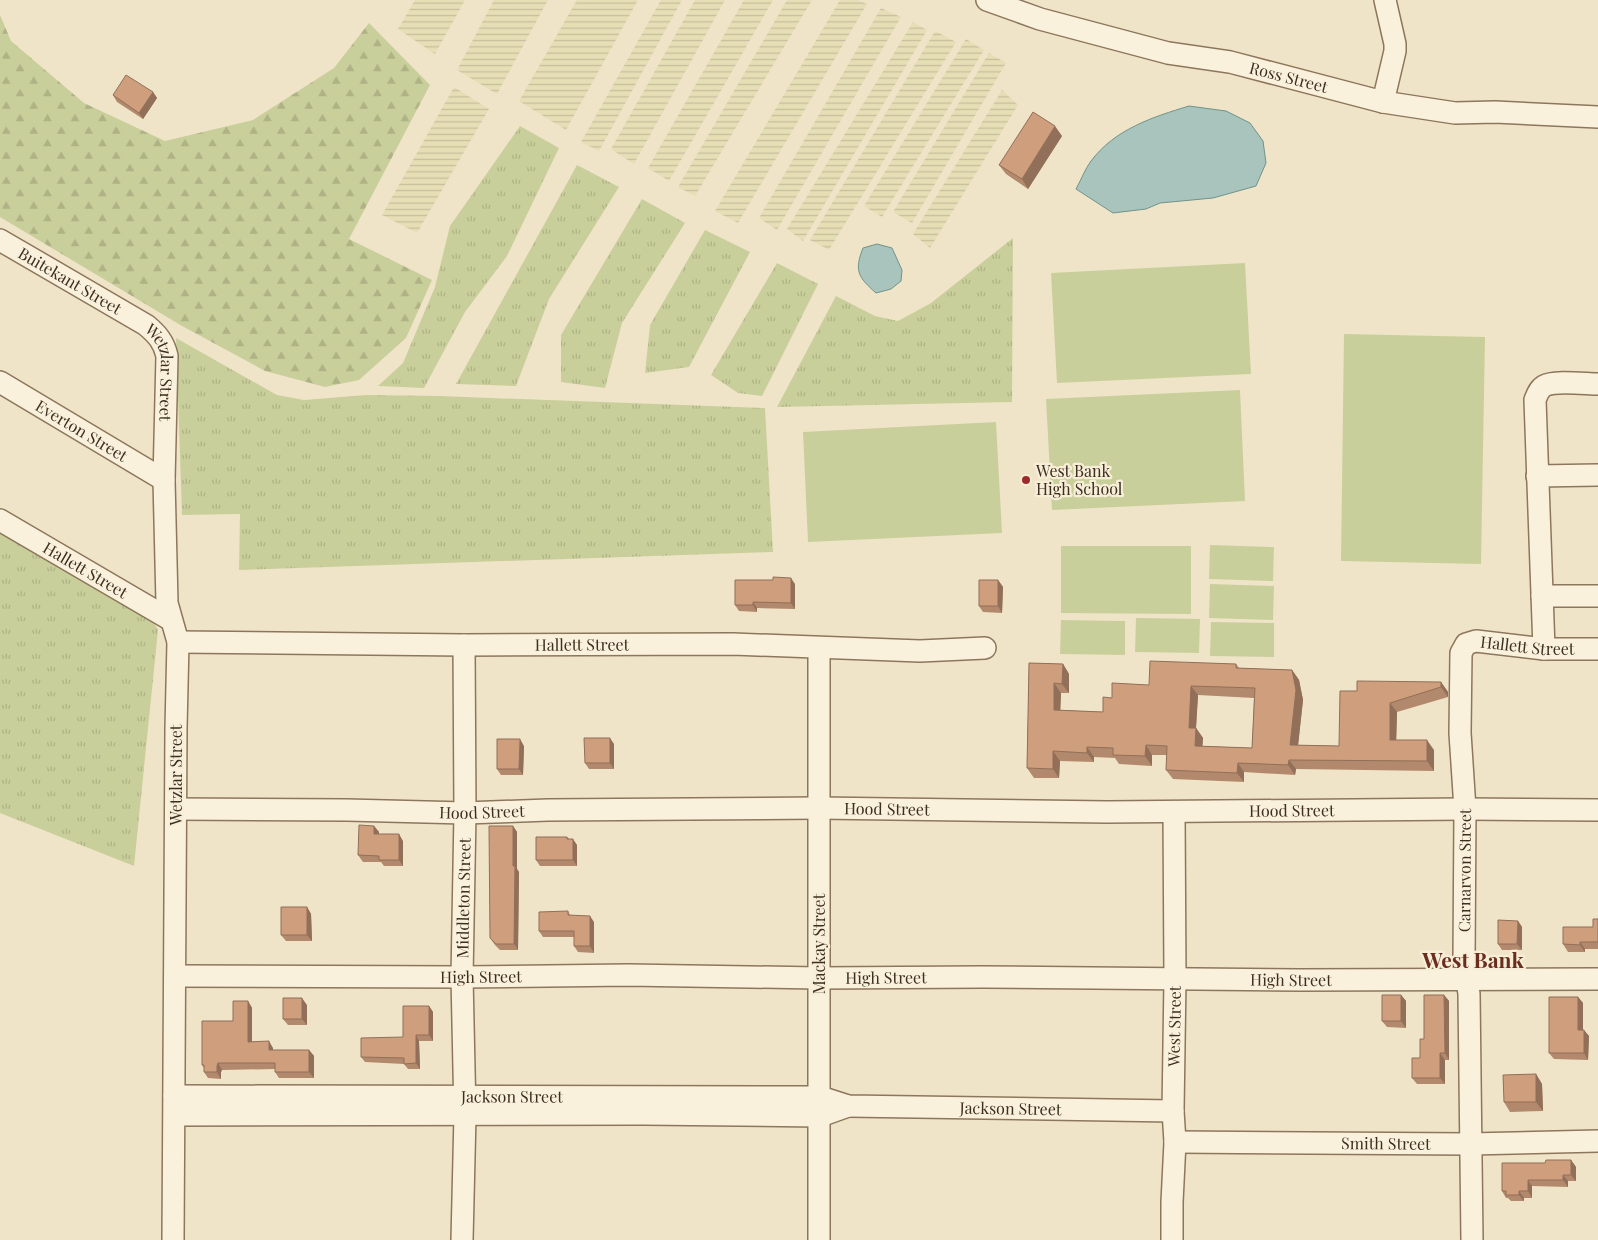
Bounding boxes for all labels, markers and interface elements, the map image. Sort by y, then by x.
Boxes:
street label: Ross Street [1247,57,1331,97]
street label: Buitekant Street [15,242,126,319]
street label: Wetzlar Street [140,318,178,422]
street label: Everton Street [32,395,132,466]
place label: West Bank High School [1035,460,1123,499]
marker: West Bank High School [1020,474,1032,486]
street label: Hallett Street [40,537,132,603]
street label: Hallett Street [1479,631,1575,659]
street label: Hallett Street [535,633,630,655]
street label: Wetzlar Street [165,724,186,827]
street label: Hood Street [844,797,930,820]
street label: Hood Street [1249,799,1335,821]
street label: Hood Street [439,800,525,823]
street label: Carnarvon Street [1453,808,1475,932]
street label: Middleton Street [451,837,475,959]
street label: Mackay Street [808,893,829,994]
district label: West Bank [1421,945,1524,973]
street label: High Street [440,965,522,987]
street label: High Street [845,966,927,988]
street label: High Street [1250,969,1332,990]
street label: West Street [1163,985,1185,1068]
street label: Jackson Street [460,1085,563,1107]
street label: Jackson Street [958,1097,1062,1119]
street label: Smith Street [1341,1132,1431,1154]

